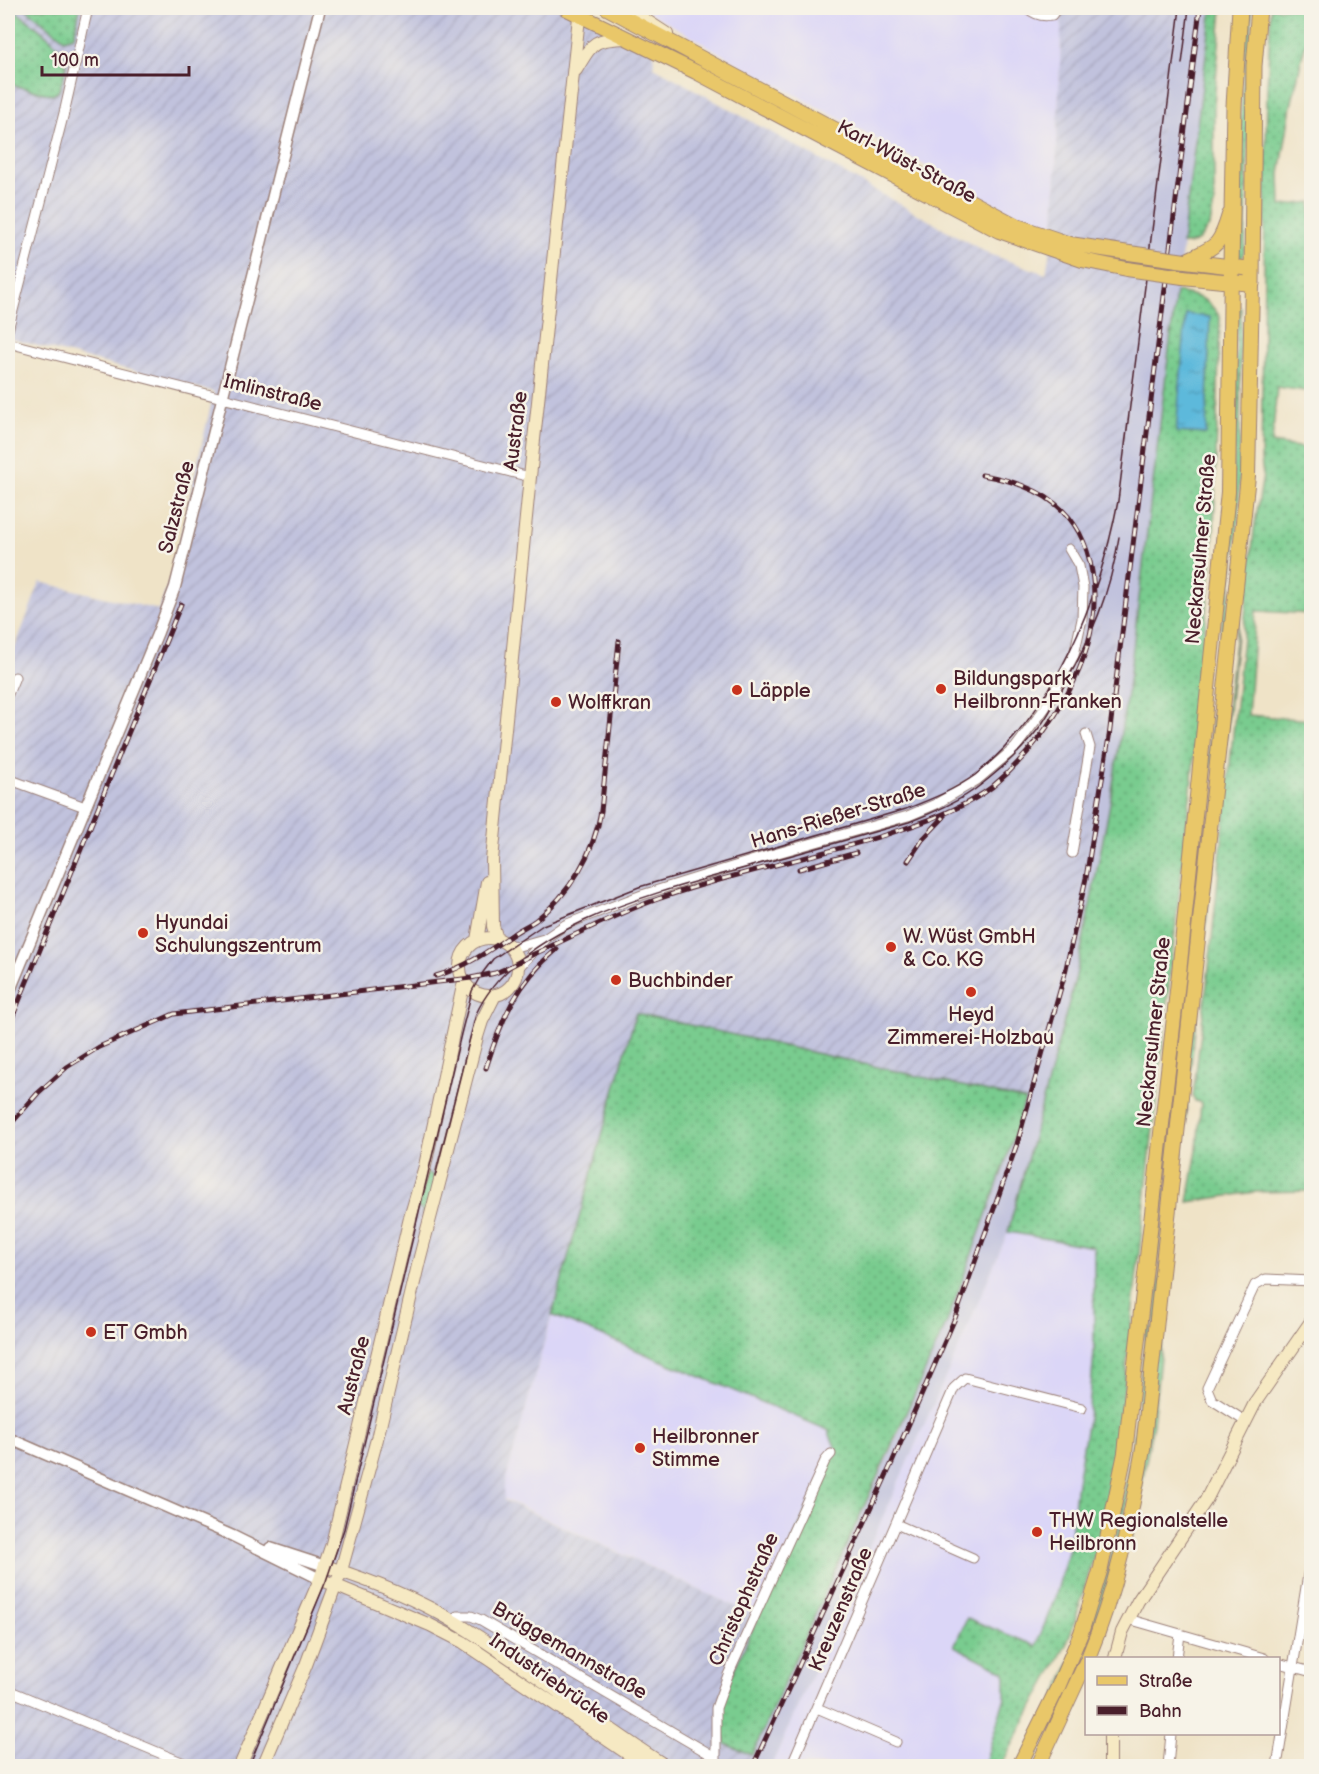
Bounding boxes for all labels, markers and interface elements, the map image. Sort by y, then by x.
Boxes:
scale bar [42,39,189,77]
text: 100 m [51,50,99,71]
street label: Karl-Wüst-Straße [833,115,980,209]
street label: Imlinstraße [221,369,324,417]
street label: Austraße [499,390,533,472]
street label: Neckarsulmer Straße [1181,453,1221,645]
street label: Salzstraße [154,458,200,556]
place label: Bildungspark Heilbronn-Franken [953,667,1122,714]
place label: Läpple [749,679,811,703]
marker: Bildungspark Heilbronn-Franken [934,682,948,696]
marker: Läpple [730,683,744,697]
place label: Wolffkran [568,691,651,715]
marker: Wolffkran [549,695,563,709]
street label: Hans-Rießer-Straße [748,778,929,854]
place label: Hyundai Schulungszentrum [155,911,322,958]
place label: W. Wüst GmbH & Co. KG [903,925,1036,972]
marker: Hyundai Schulungszentrum [136,926,150,940]
street label: Neckarsulmer Straße [1132,936,1176,1128]
marker: W. Wüst GmbH & Co. KG [884,940,898,954]
place label: Buchbinder [628,969,733,993]
marker: Buchbinder [609,973,623,987]
marker: Heyd Zimmerei-Holzbau [964,985,978,999]
place label: Heyd Zimmerei-Holzbau [887,1003,1054,1050]
place label: ET Gmbh [103,1321,188,1345]
marker: ET Gmbh [84,1325,98,1339]
street label: Austraße [333,1333,375,1417]
place label: Heilbronner Stimme [652,1425,759,1472]
marker: Heilbronner Stimme [633,1441,647,1455]
place label: THW Regionalstelle Heilbronn [1049,1509,1228,1556]
marker: THW Regionalstelle Heilbronn [1030,1525,1044,1539]
street label: Christophstraße [704,1529,784,1670]
street label: Kreuzenstraße [804,1544,878,1675]
street label: Brüggemannstraße [488,1597,651,1705]
street label: Industriebrücke [485,1628,614,1729]
legend [1085,1657,1280,1735]
text: Straße [1139,1671,1193,1692]
text: Bahn [1139,1701,1182,1722]

